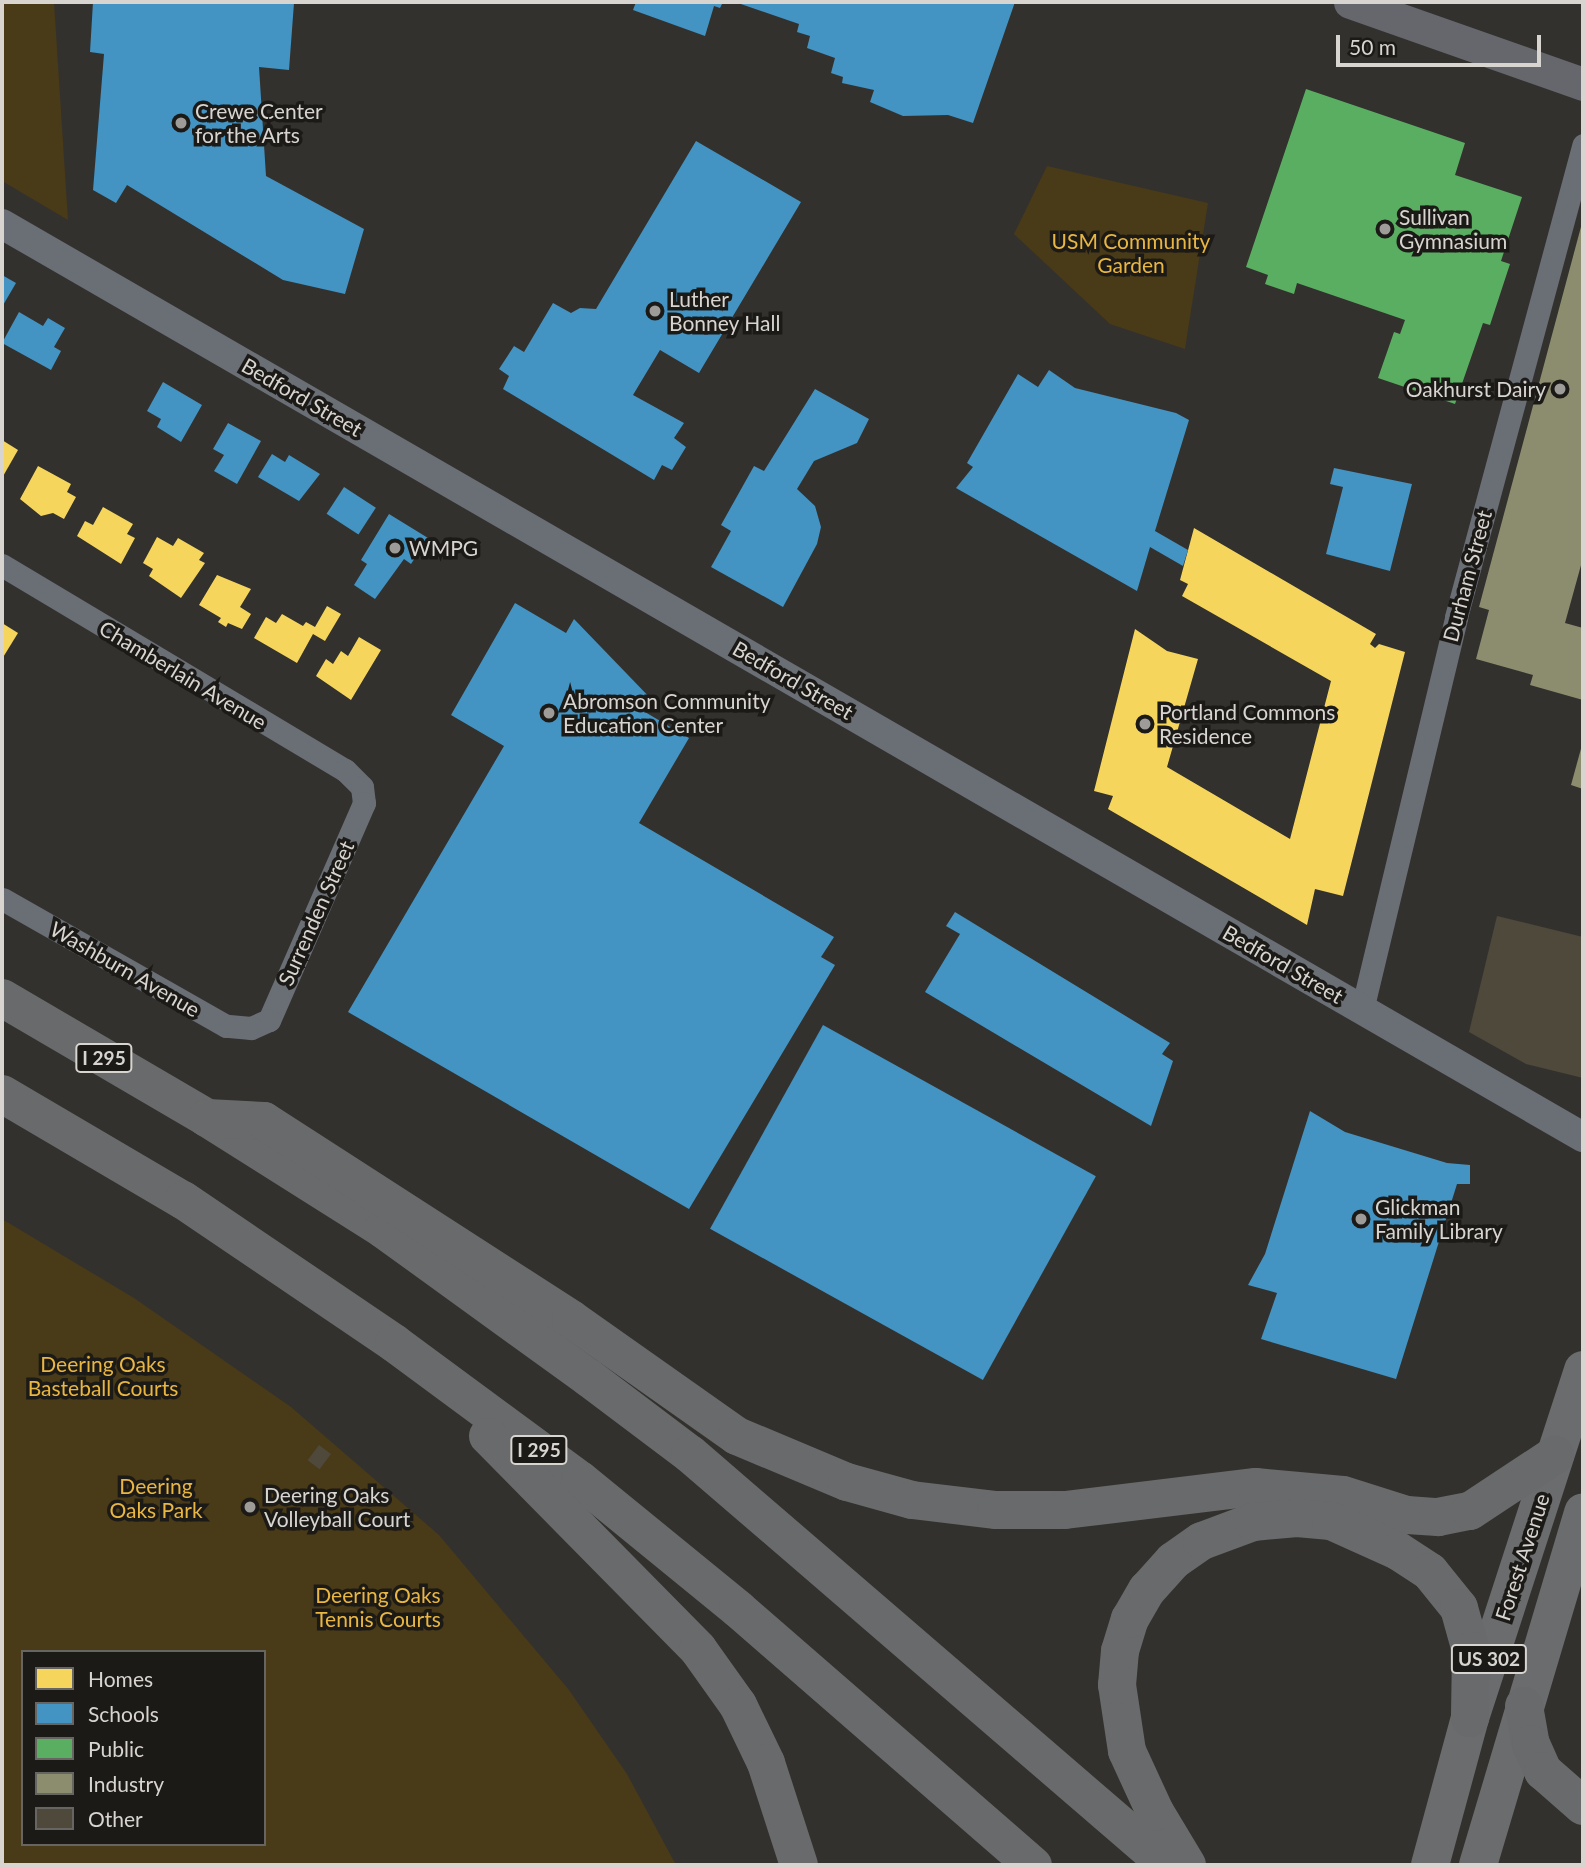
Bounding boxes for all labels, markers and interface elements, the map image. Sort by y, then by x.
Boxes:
scale bar [1340,21,1545,65]
text: 50 m [1349,34,1396,59]
place label: Crewe Center for the Arts [195,98,323,148]
marker: Crewe Center for the Arts [173,115,189,131]
place label: Sullivan Gymnasium [1399,204,1507,254]
marker: Sullivan Gymnasium [1377,221,1393,237]
park label: USM Community Garden [1052,228,1210,278]
place label: Luther Bonney Hall [669,286,781,336]
marker: Luther Bonney Hall [647,303,663,319]
street label: Bedford Street [237,352,367,442]
place label: Oakhurst Dairy [1406,376,1546,402]
marker: Oakhurst Dairy [1552,381,1568,397]
street label: Durham Street [1437,507,1497,645]
place label: WMPG [409,535,478,561]
marker: WMPG [387,540,403,556]
street label: Chamberlain Avenue [95,615,271,735]
street label: Bedford Street [728,635,858,725]
place label: Abromson Community Education Center [563,688,771,738]
place label: Portland Commons Residence [1159,699,1335,749]
marker: Abromson Community Education Center [541,705,557,721]
marker: Portland Commons Residence [1137,716,1153,732]
street label: Surrenden Street [273,837,359,989]
street label: Washburn Avenue [45,916,205,1022]
street label: Bedford Street [1218,919,1348,1009]
road number: I 295 [74,1042,134,1074]
place label: Glickman Family Library [1375,1194,1503,1244]
marker: Glickman Family Library [1353,1211,1369,1227]
park label: Deering Oaks Basteball Courts [28,1351,178,1401]
road number: I 295 [509,1434,569,1466]
park label: Deering Oaks Park [109,1473,203,1523]
place label: Deering Oaks Volleyball Court [264,1482,410,1532]
street label: Forest Avenue [1490,1490,1554,1624]
marker: Deering Oaks Volleyball Court [242,1499,258,1515]
park label: Deering Oaks Tennis Courts [315,1582,441,1632]
road number: US 302 [1450,1644,1528,1674]
legend [21,1650,266,1846]
text: Homes [88,1666,153,1691]
text: Schools [88,1701,159,1726]
text: Public [88,1736,144,1761]
text: Industry [88,1771,164,1796]
text: Other [88,1806,143,1831]

